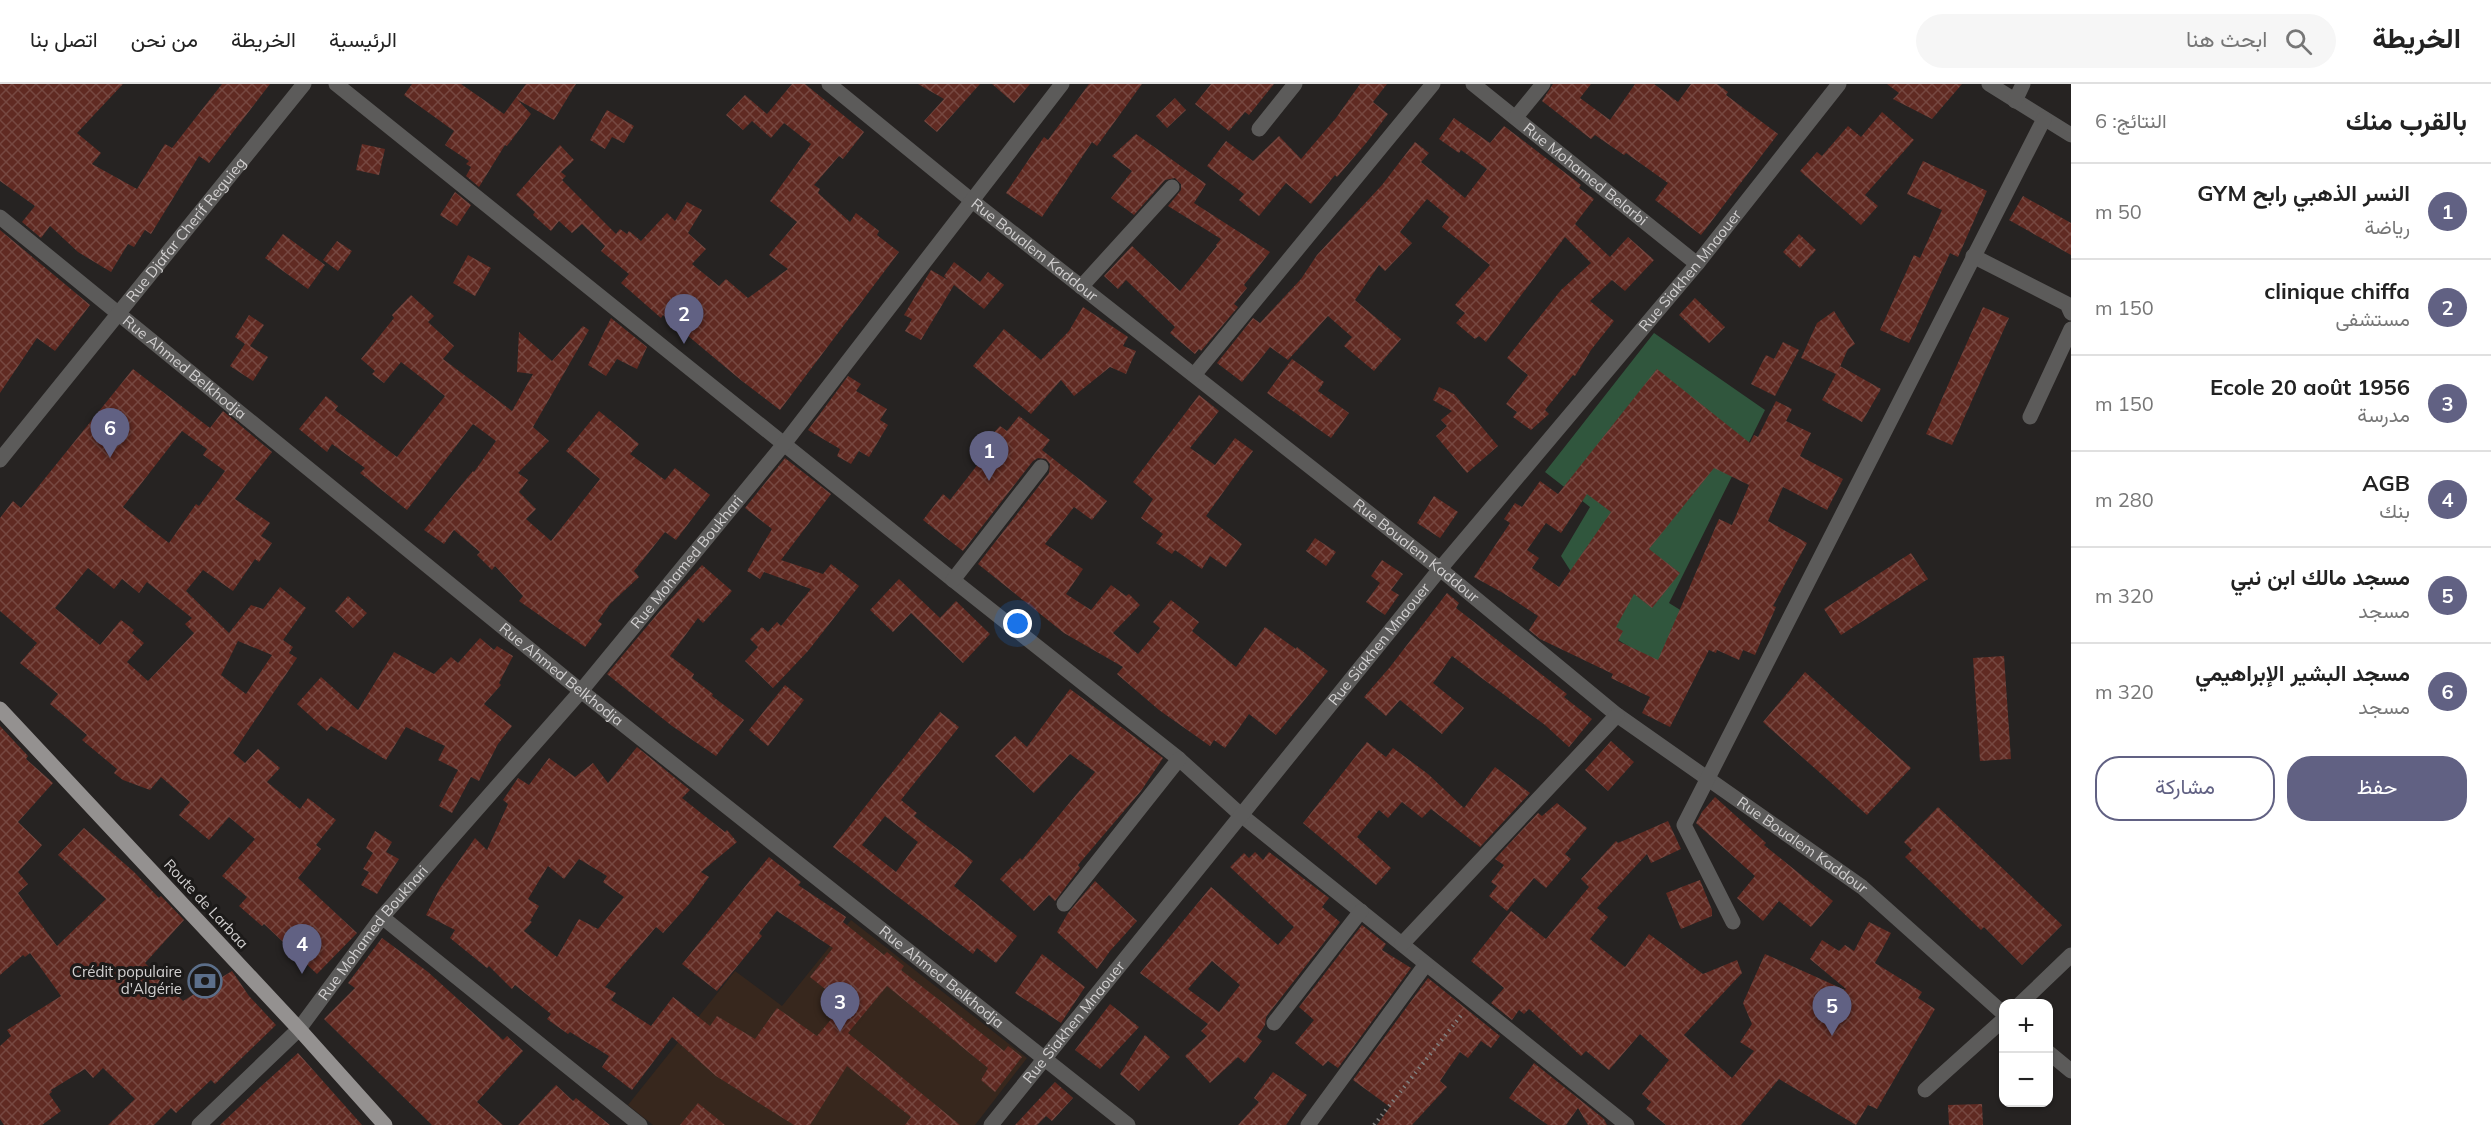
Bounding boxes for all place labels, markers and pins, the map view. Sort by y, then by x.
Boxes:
pin: 2 [664,294,704,344]
pin: 6 [90,408,130,458]
pin: 1 [970,432,1008,481]
pin: 4 [282,924,322,974]
place label: Crédit populaire d'Algérie [72,962,182,998]
bank icon: Crédit populaire d'Algérie [187,963,223,999]
pin: 3 [820,982,860,1032]
pin: 5 [1812,986,1852,1036]

